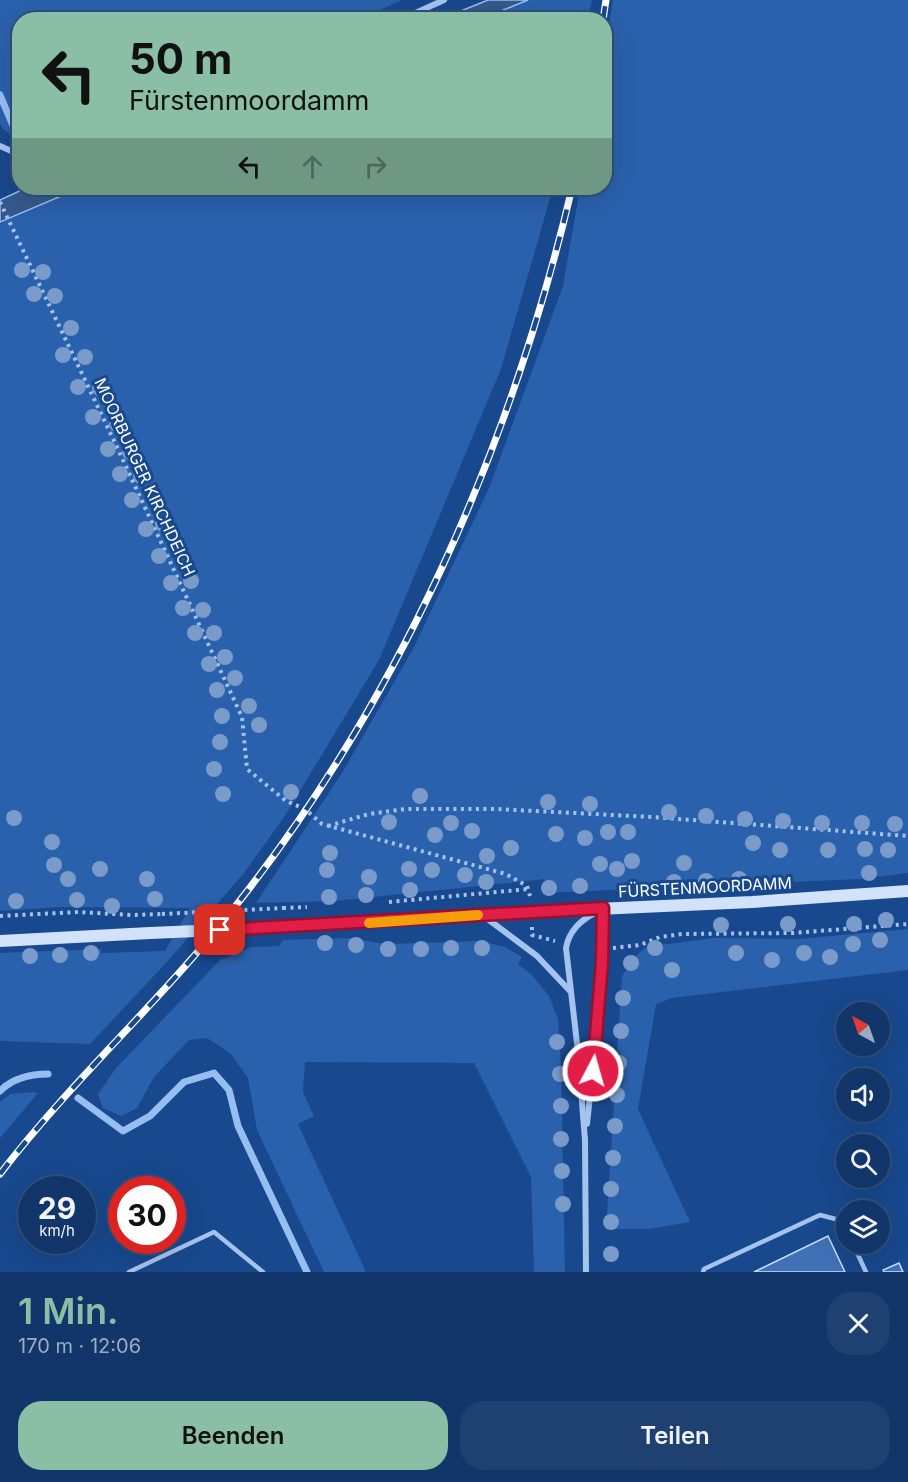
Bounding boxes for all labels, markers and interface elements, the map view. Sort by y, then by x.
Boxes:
text: 50 m [129,33,232,84]
icon: left [30,36,108,114]
text: Fürstenmoordamm [129,84,369,117]
icon: left [233,150,266,183]
icon: ahead [296,150,329,183]
icon: right [359,150,392,183]
street label: MOORBURGER KIRCHDEICH [90,375,200,579]
street label: FÜRSTENMOORDAMM [618,872,792,902]
pin [194,904,245,955]
icon: arrive [203,913,236,946]
north arrow [836,1002,890,1056]
map controls [836,1002,890,1254]
position arrow [561,1039,625,1103]
button: sound [836,1068,890,1122]
button: search [836,1134,890,1188]
speed limit sign: 30 [108,1176,186,1254]
text: 29 [38,1190,76,1226]
button: layers [836,1200,890,1254]
text: km/h [39,1221,75,1240]
text: 1 Min. [18,1289,118,1333]
button: close [827,1292,890,1355]
text: 170 m · 12:06 [18,1334,141,1358]
button: Beenden [18,1401,448,1470]
button: Teilen [460,1401,890,1470]

